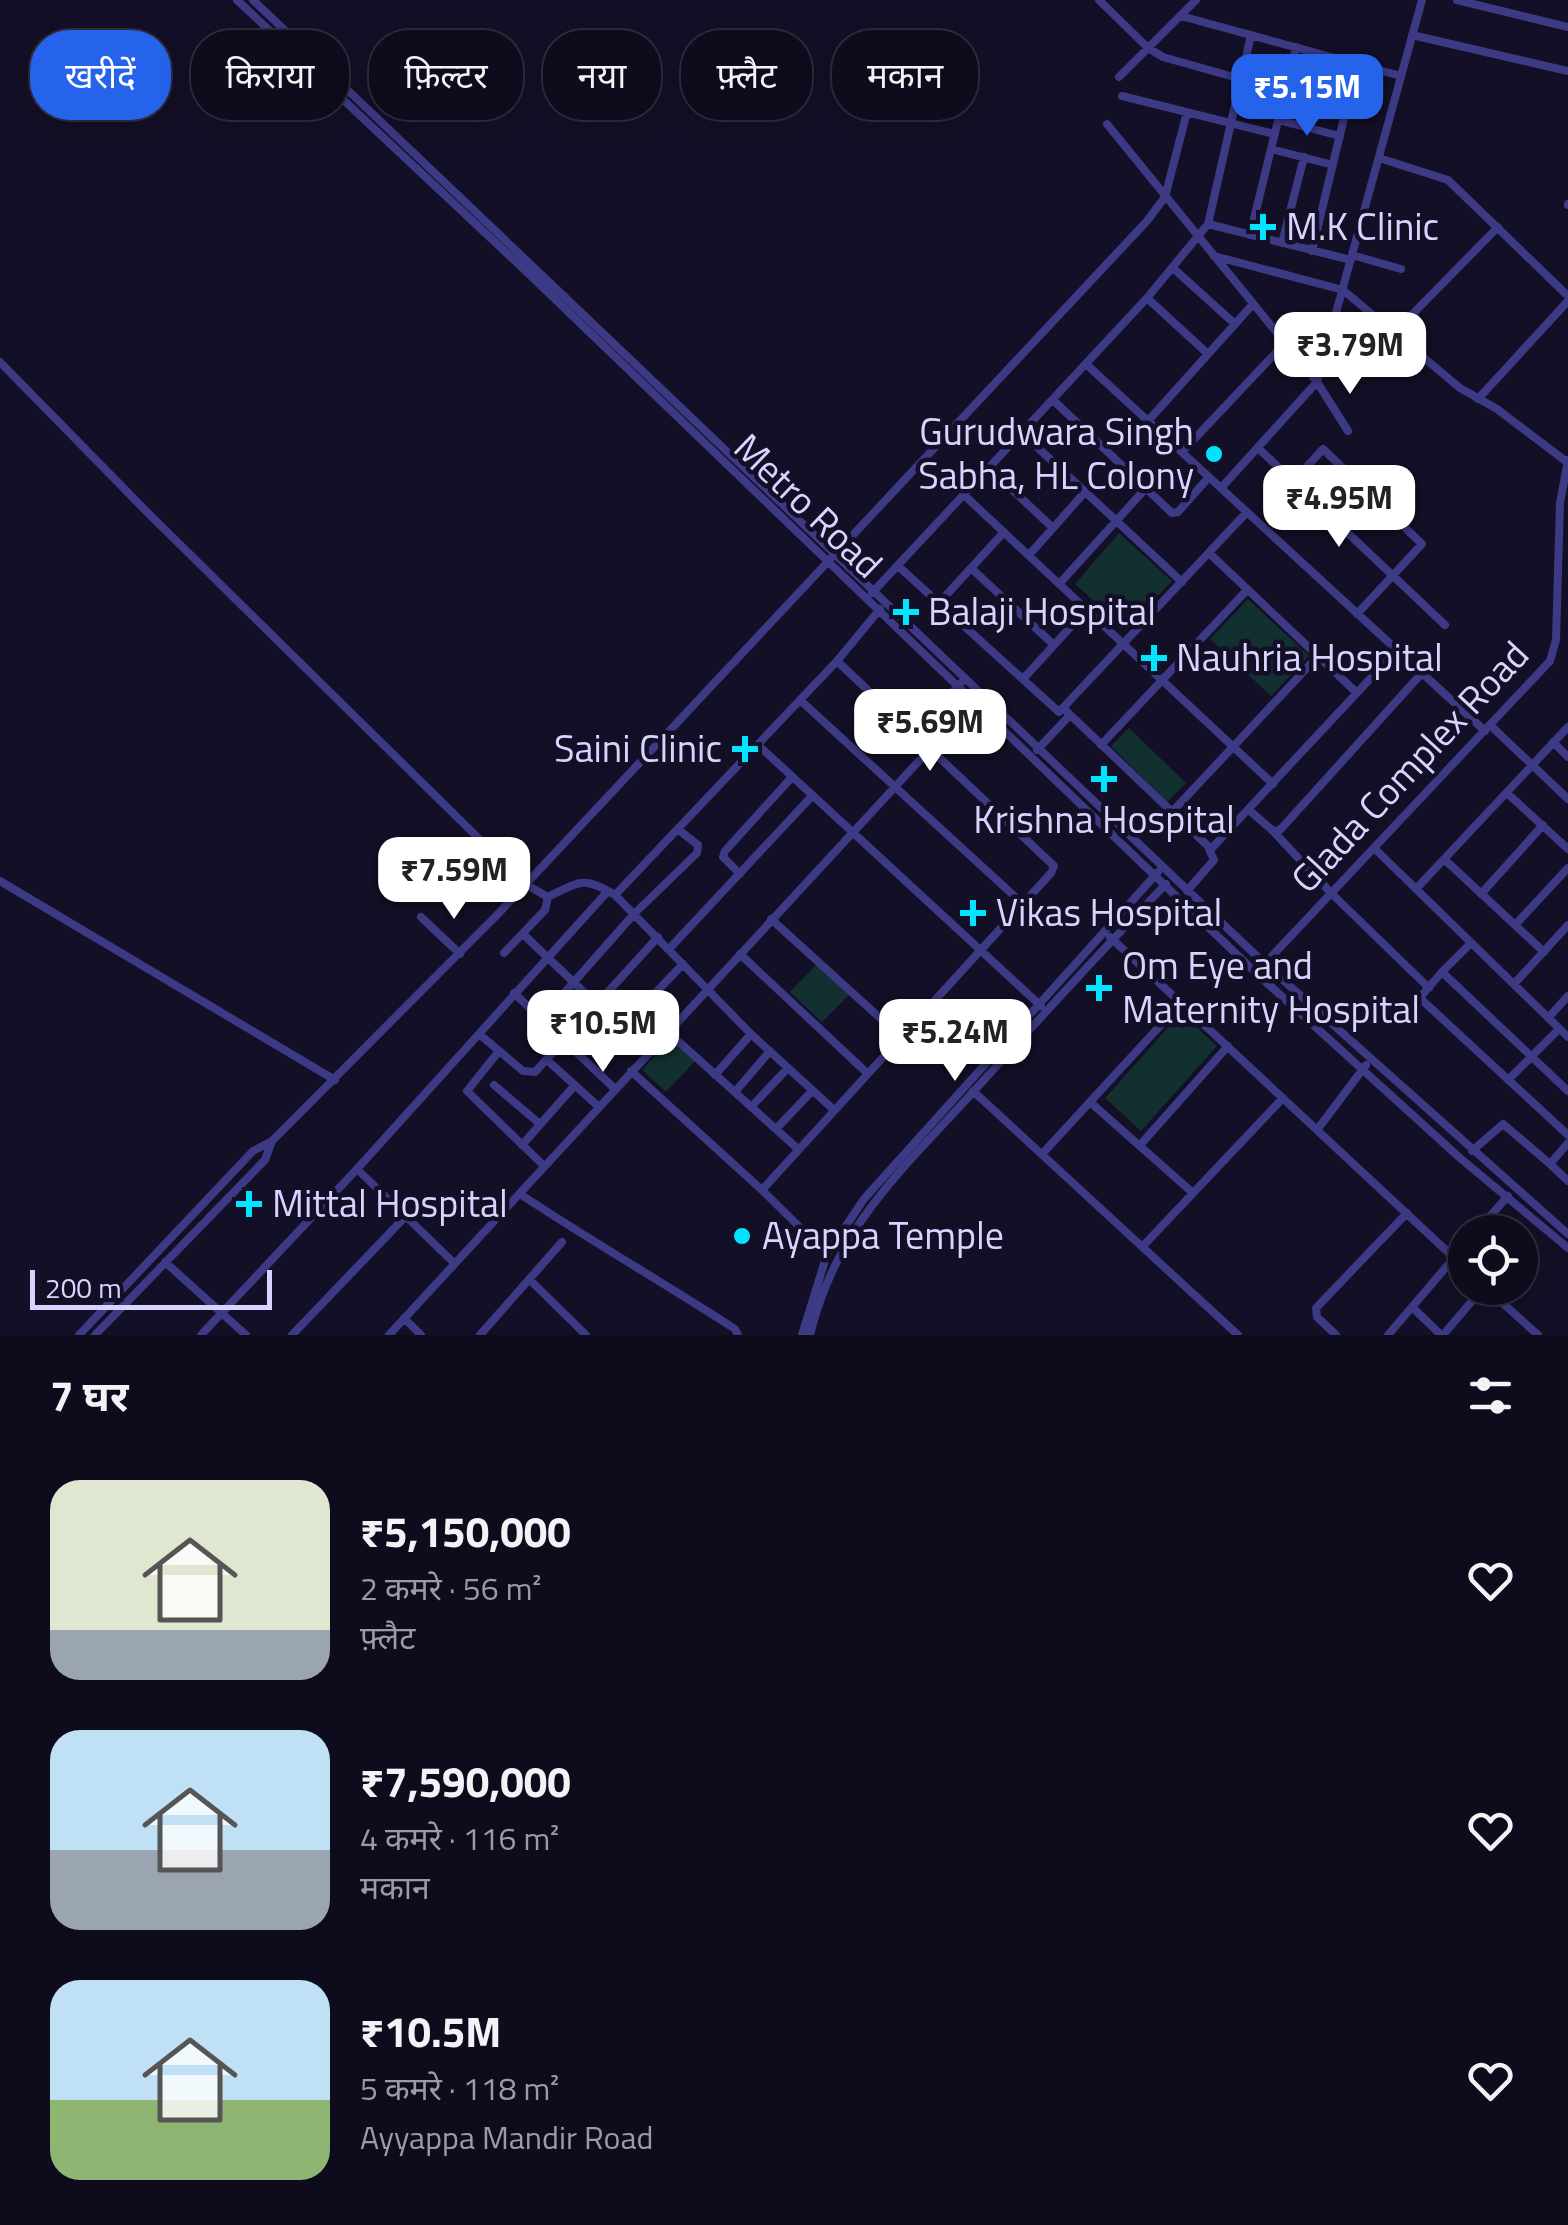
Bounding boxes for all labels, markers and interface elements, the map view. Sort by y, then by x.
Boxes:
chip: खरीदें [30,30,171,120]
chip: किराया [191,30,349,120]
chip: फ़िल्टर [369,30,523,120]
chip: नया [543,30,661,120]
chip: फ़्लैट [681,30,812,120]
chip: मकान [832,30,978,120]
pin: ₹5.15M [1226,54,1388,139]
text: ₹5.15M [1253,62,1361,110]
place label: M.K Clinic [1286,197,1439,255]
marker: M.K Clinic [1250,214,1276,240]
pin: ₹3.79M [1269,312,1431,397]
text: ₹3.79M [1296,320,1404,368]
place label: Gurudwara Singh Sabha, HL Colony [918,402,1194,504]
street label: Metro Road [721,419,896,591]
marker: Gurudwara Singh Sabha, HL Colony [1203,443,1225,465]
pin: ₹4.95M [1258,465,1420,550]
text: ₹4.95M [1285,473,1393,521]
place label: Balaji Hospital [928,582,1156,640]
marker: Balaji Hospital [893,599,919,625]
street label: Glada Complex Road [1277,627,1542,905]
place label: Nauhria Hospital [1176,628,1443,686]
marker: Nauhria Hospital [1141,645,1167,671]
pin: ₹5.69M [849,689,1011,774]
text: ₹5.69M [876,697,984,745]
place label: Saini Clinic [554,719,722,777]
marker: Saini Clinic [732,736,758,762]
marker: Krishna Hospital [1091,766,1117,792]
place label: Krishna Hospital [973,790,1235,848]
pin: ₹7.59M [373,837,535,922]
text: ₹7.59M [400,845,508,893]
place label: Vikas Hospital [996,883,1222,941]
marker: Vikas Hospital [960,900,986,926]
place label: Om Eye and Maternity Hospital [1122,936,1420,1038]
marker: Om Eye and Maternity Hospital [1086,975,1112,1001]
pin: ₹10.5M [522,990,684,1075]
text: ₹10.5M [549,998,657,1046]
pin: ₹5.24M [874,999,1036,1084]
text: ₹5.24M [901,1007,1009,1055]
place label: Mittal Hospital [272,1174,508,1232]
marker: Mittal Hospital [236,1191,262,1217]
place label: Ayappa Temple [762,1206,1004,1264]
map controls [1448,1215,1538,1305]
button: locate [1448,1215,1538,1305]
marker: Ayappa Temple [731,1225,753,1247]
scale bar [30,1265,272,1310]
text: 200 m [45,1266,122,1309]
text: 7 घर [50,1363,129,1427]
icon: filters [1463,1368,1518,1423]
text: ₹5,150,000 [360,1499,571,1563]
icon: home [130,1520,250,1640]
icon: heart [1463,1553,1518,1608]
text: 2 कमरे · 56 m² [360,1564,541,1612]
text: फ़्लैट [360,1613,415,1661]
text: ₹7,590,000 [360,1749,571,1813]
icon: home [130,1770,250,1890]
icon: heart [1463,1803,1518,1858]
text: 4 कमरे · 116 m² [360,1814,559,1862]
text: मकान [360,1863,430,1911]
text: ₹10.5M [360,1999,501,2063]
icon: home [130,2020,250,2140]
icon: heart [1463,2053,1518,2108]
text: 5 कमरे · 118 m² [360,2064,559,2112]
text: Ayyappa Mandir Road [360,2113,653,2161]

